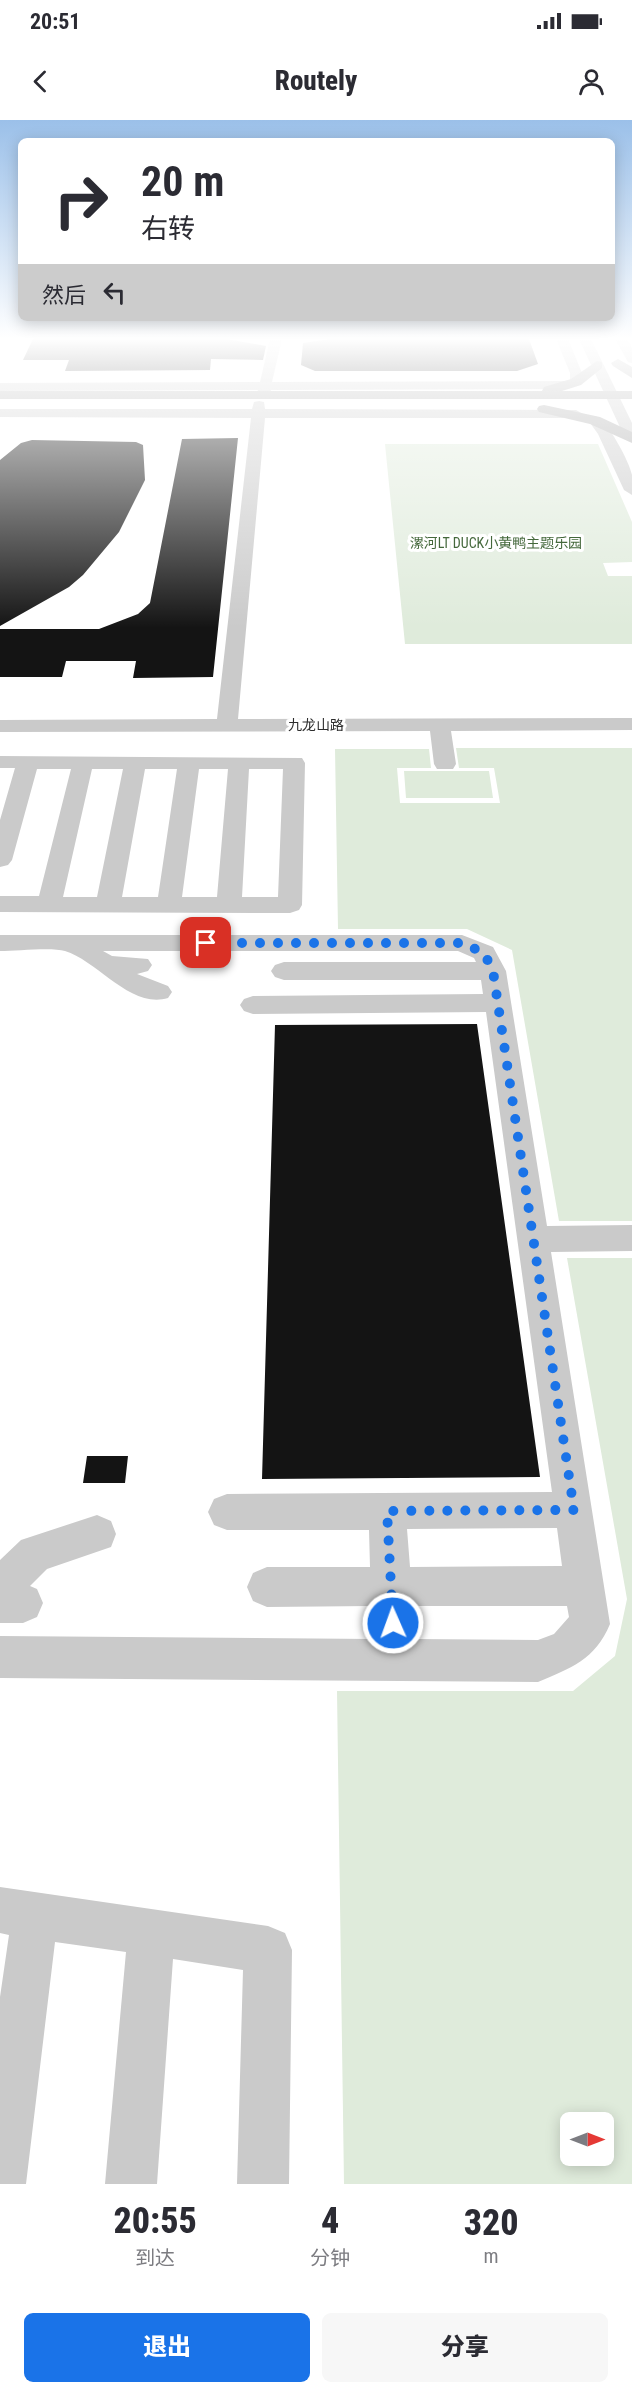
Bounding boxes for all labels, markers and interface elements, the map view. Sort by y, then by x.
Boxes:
text: 20:51 [30,9,81,34]
icon: back [24,65,57,98]
text: Routely [275,65,357,97]
icon: person [575,65,608,98]
text: 20 m [141,157,224,206]
icon: right [42,162,120,240]
text: 右转 [141,213,195,245]
icon: left [98,276,131,309]
text: 然后 [42,283,86,308]
park label: 漯河LT DUCK小黄鸭主题乐园 [410,535,582,551]
street label: 九龙山路 [288,717,344,733]
pin [180,917,231,968]
icon: arrive [189,926,222,959]
position arrow [361,1591,425,1655]
north arrow [560,2112,614,2166]
map controls [560,2112,614,2166]
text: 20:55 [113,2200,197,2242]
text: 4 [321,2200,339,2242]
text: 320 [464,2202,519,2244]
text: m [484,2244,499,2268]
text: 到达 [135,2246,175,2270]
text: 分钟 [310,2246,350,2270]
button: 退出 [24,2313,310,2382]
button: 分享 [322,2313,608,2382]

